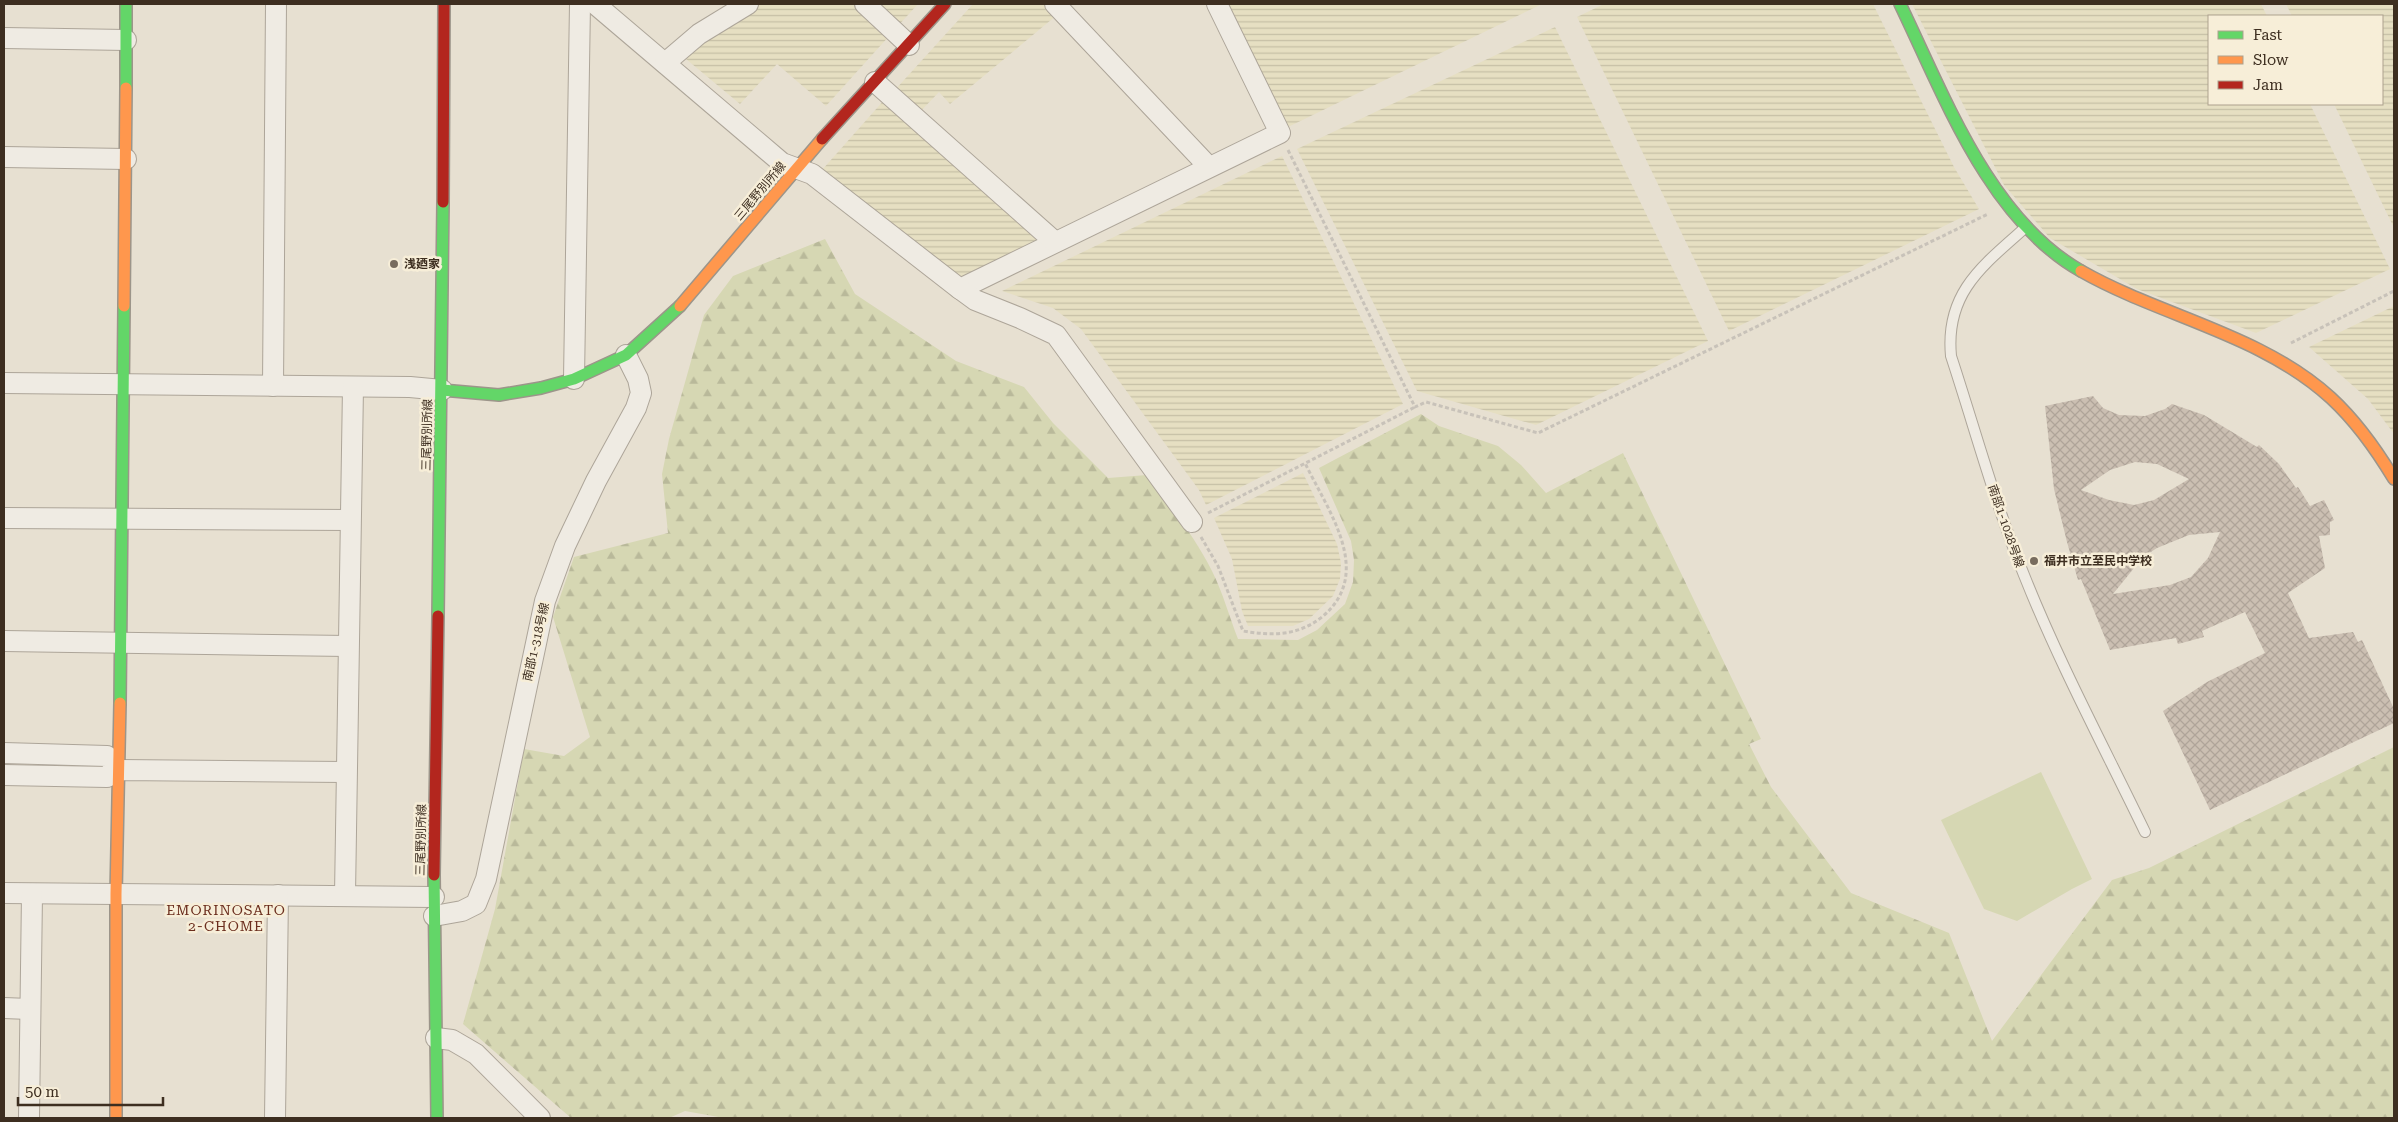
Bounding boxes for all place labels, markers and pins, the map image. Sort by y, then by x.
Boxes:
place label: 浅廼家 [404,257,440,271]
marker: 浅廼家 [388,258,400,270]
place label: 福井市立至民中学校 [2044,554,2152,568]
marker: 福井市立至民中学校 [2028,555,2040,567]

